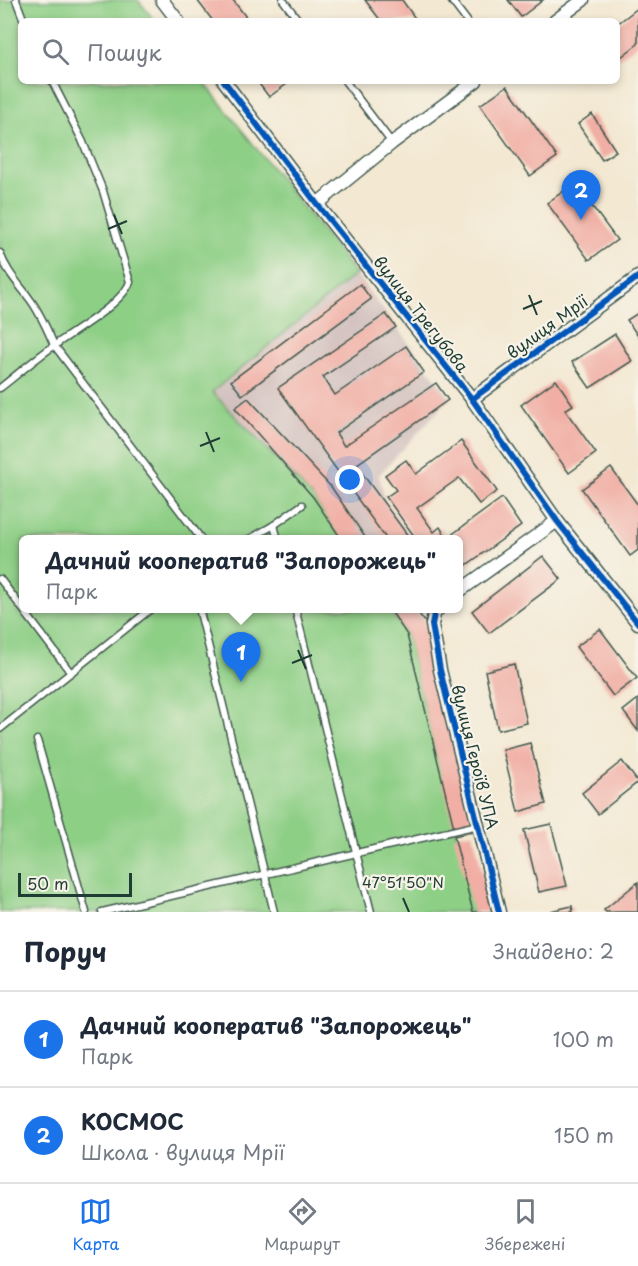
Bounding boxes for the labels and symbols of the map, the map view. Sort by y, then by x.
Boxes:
pin: 2 [562,170,600,220]
street label: вулиця Трегубова [369,250,475,377]
street label: вулиця Мрії [501,288,593,364]
your location [335,465,364,494]
pin: 1 [222,632,260,682]
street label: вулиця Героїв УПА [446,682,506,832]
scale bar [18,870,132,898]
text: 47°51'50"N [362,870,444,893]

